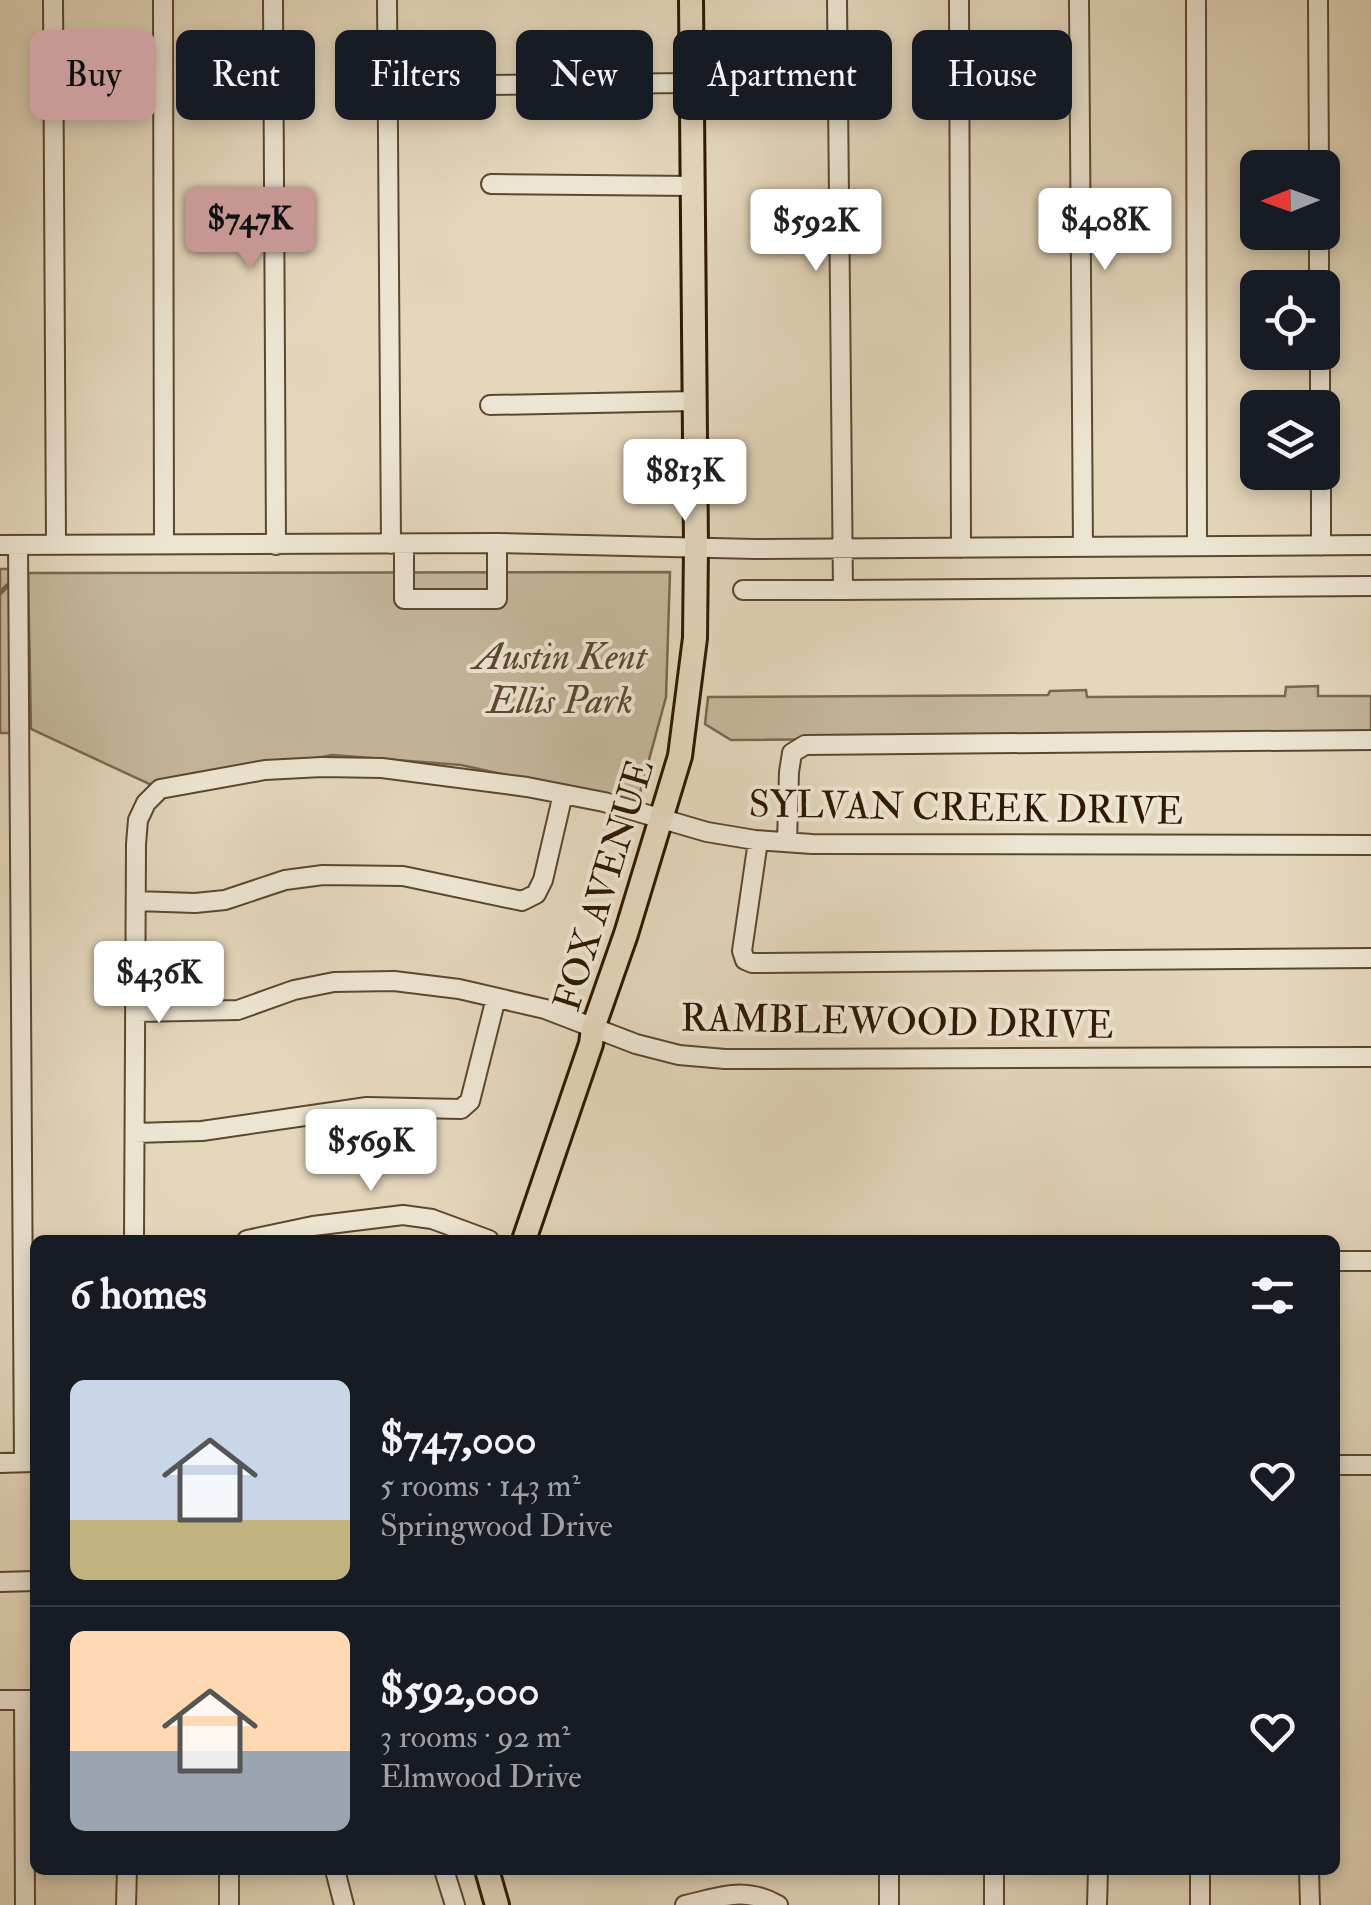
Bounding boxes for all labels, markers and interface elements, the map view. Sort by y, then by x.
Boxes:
chip: Buy [30,30,156,120]
chip: Rent [176,30,315,120]
chip: Filters [335,30,496,120]
chip: New [516,30,653,120]
chip: Apartment [673,30,892,120]
chip: House [912,30,1072,120]
north arrow [1240,150,1340,250]
map controls [1240,150,1340,490]
pin: $747K [180,187,320,272]
pin: $408K [1035,188,1175,273]
pin: $592K [746,189,886,274]
text: $747K [207,199,293,239]
text: $408K [1060,200,1150,240]
text: $592K [772,201,860,241]
button: locate [1240,270,1340,370]
button: layers [1240,390,1340,490]
pin: $813K [615,439,755,524]
text: $813K [645,451,725,491]
park label: Austin Kent Ellis Park [469,633,649,725]
street label: FOX AVENUE [543,754,665,1017]
street label: SYLVAN CREEK DRIVE [748,780,1184,836]
pin: $436K [89,941,229,1026]
text: $436K [116,953,202,993]
street label: RAMBLEWOOD DRIVE [680,994,1114,1050]
pin: $569K [301,1109,441,1194]
text: $569K [328,1121,414,1161]
icon: filters [1245,1268,1300,1323]
text: 6 homes [70,1269,207,1321]
text: $747,000 [380,1414,537,1466]
icon: home [150,1420,270,1540]
icon: heart [1245,1453,1300,1508]
text: 5 rooms · 143 m² [380,1466,581,1506]
text: Springwood Drive [380,1506,613,1546]
text: $592,000 [380,1665,540,1717]
icon: home [150,1671,270,1791]
icon: heart [1245,1704,1300,1759]
text: 3 rooms · 92 m² [380,1717,570,1757]
text: Elmwood Drive [380,1757,582,1797]

